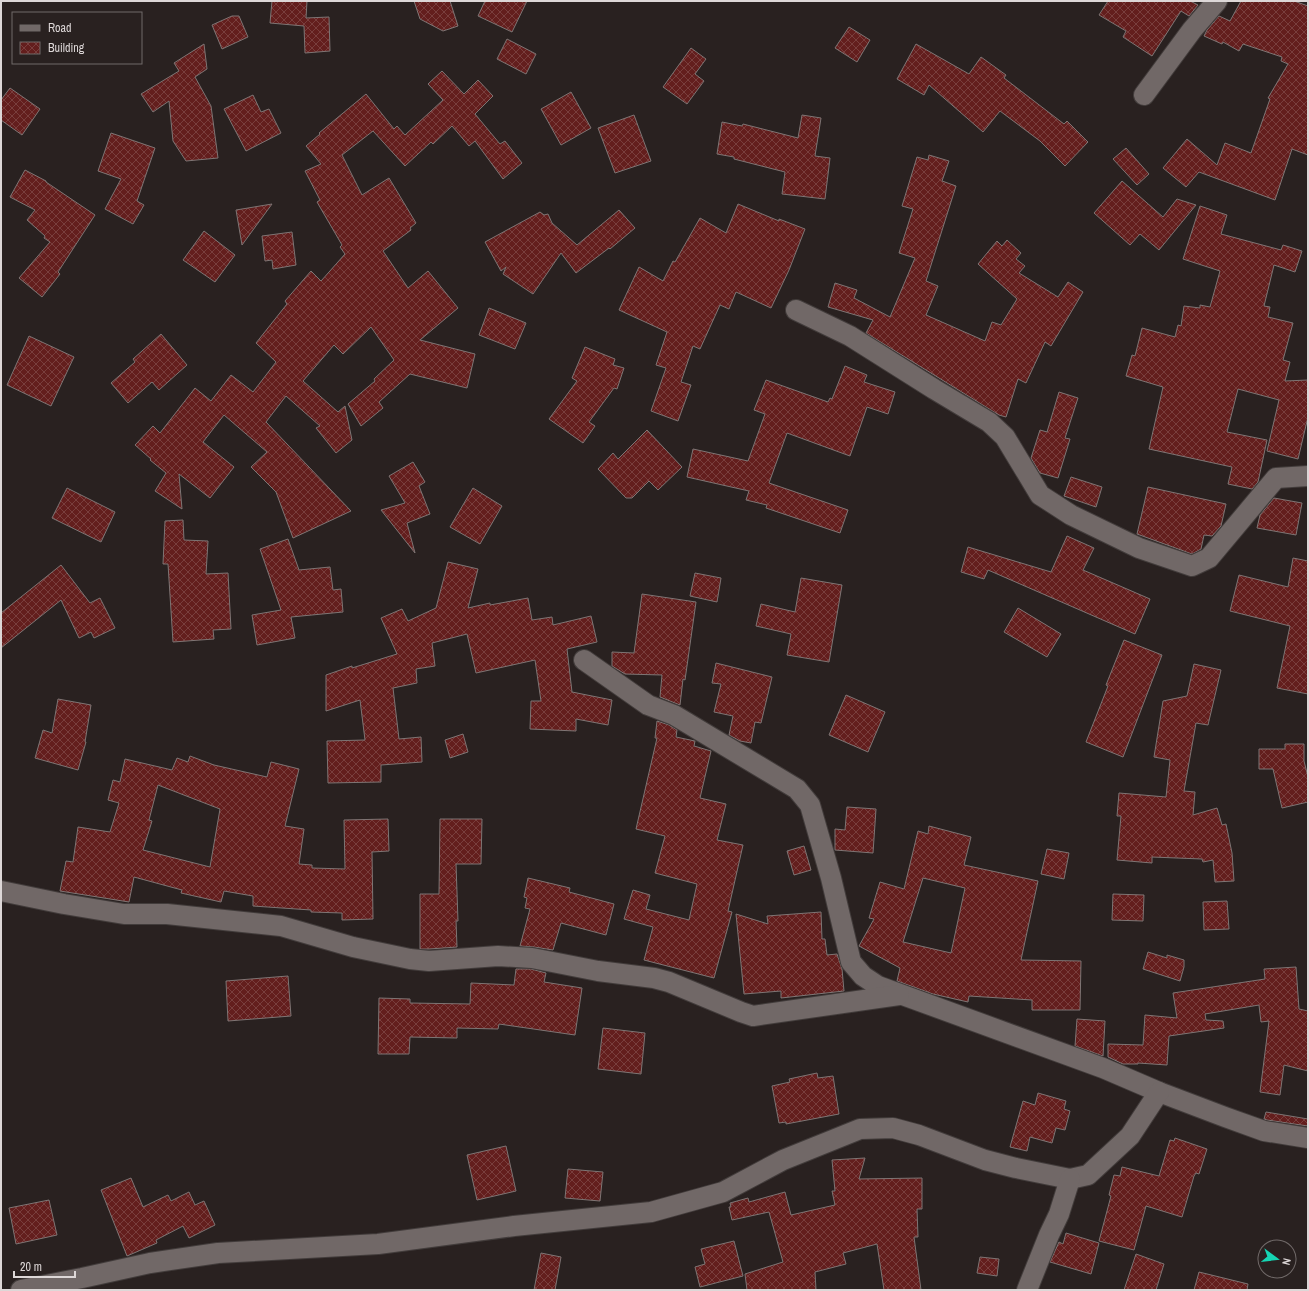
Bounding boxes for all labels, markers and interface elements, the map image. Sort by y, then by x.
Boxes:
legend [12,12,142,64]
text: Road [48,20,72,36]
text: Building [48,40,85,56]
north arrow [1257,1239,1297,1279]
scale bar [14,1253,75,1279]
text: N [1279,1257,1294,1267]
text: 20 m [20,1259,42,1275]

